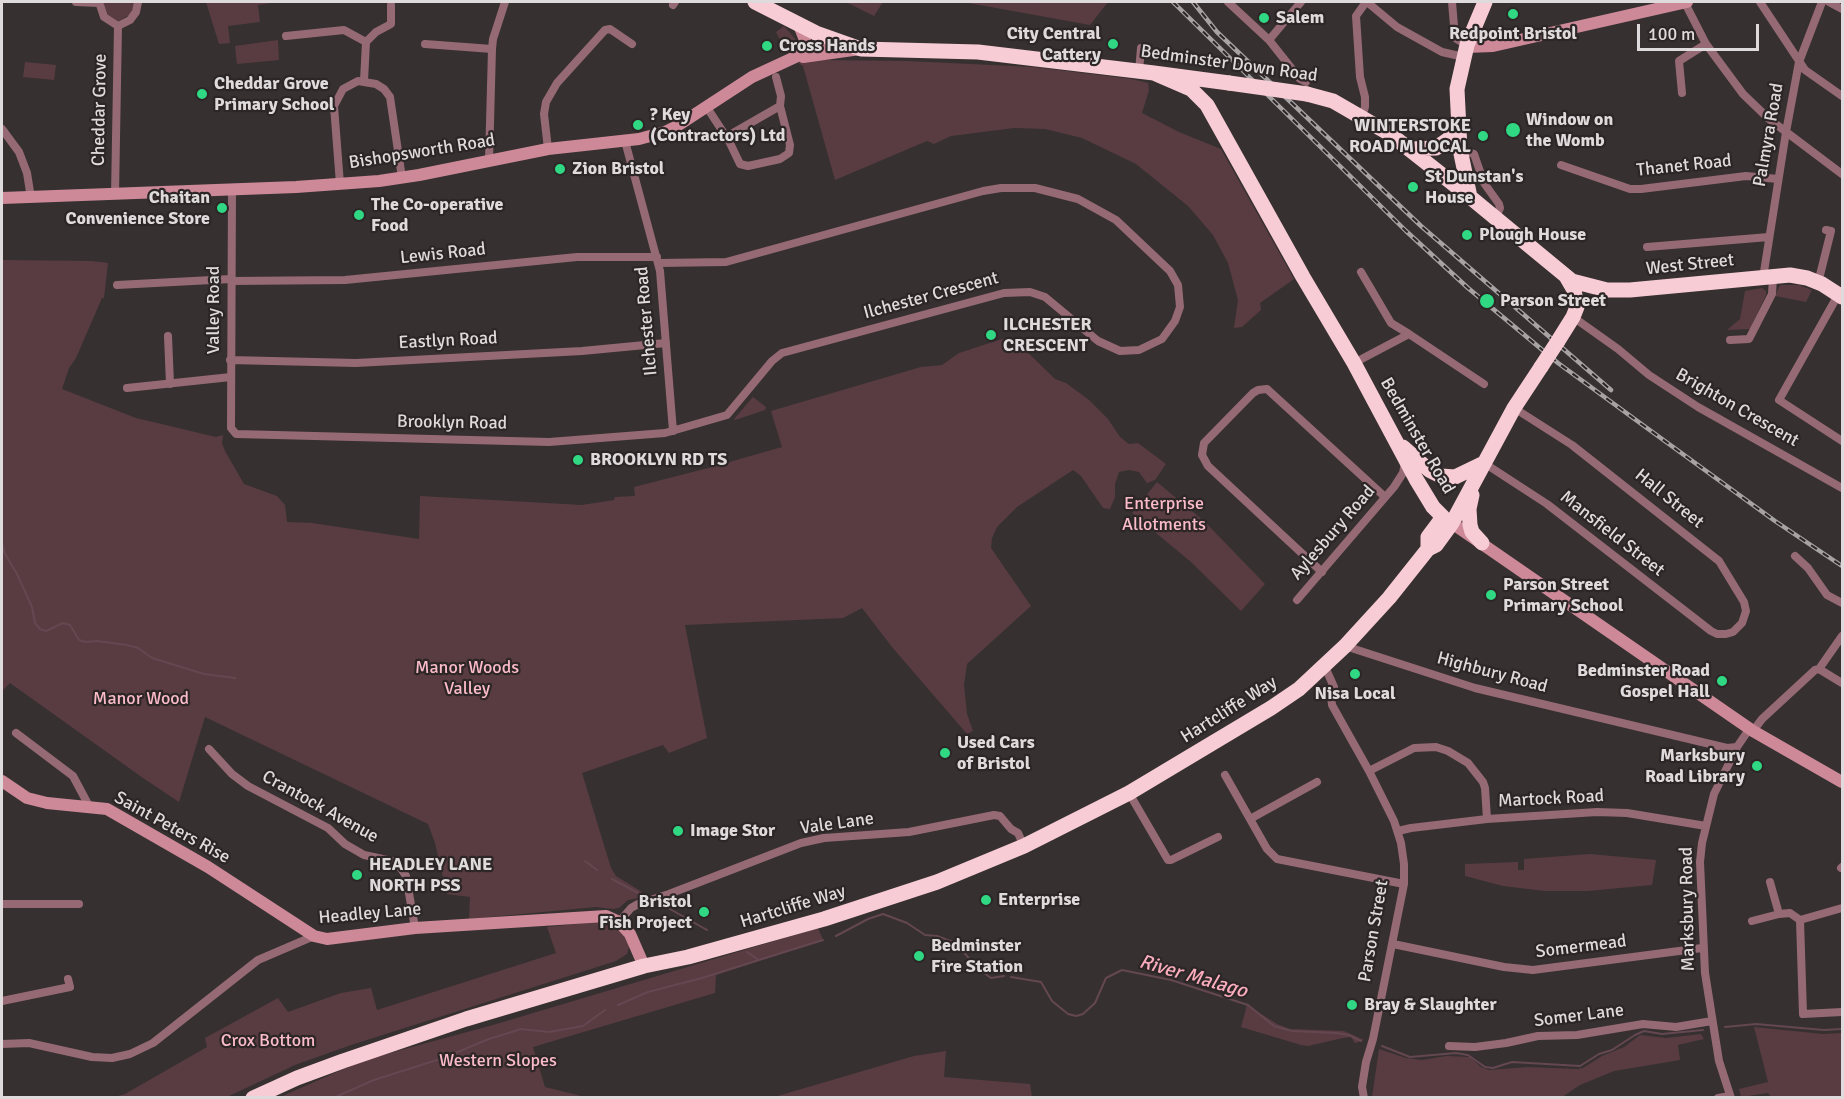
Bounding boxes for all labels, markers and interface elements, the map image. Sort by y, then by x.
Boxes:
place label: Salem [1276,7,1324,29]
marker: Redpoint Bristol [1506,7,1520,21]
marker: Salem [1257,11,1271,25]
scale bar [1640,12,1762,50]
place label: City Central Cattery [1007,23,1101,66]
place label: Redpoint Bristol [1449,23,1577,45]
text: 100 m [1648,23,1695,45]
place label: Cross Hands [779,35,875,57]
marker: City Central Cattery [1106,37,1120,51]
marker: Cross Hands [760,39,774,53]
street label: Bedminster Down Road [1139,41,1319,87]
street label: Cheddar Grove [88,54,112,166]
place label: Cheddar Grove Primary School [214,73,334,116]
street label: Palmyra Road [1749,82,1789,188]
marker: Cheddar Grove Primary School [195,87,209,101]
place label: ? Key (Contractors) Ltd [650,104,785,146]
place label: Window on the Womb [1526,109,1613,152]
place label: WINTERSTOKE ROAD M LOCAL [1349,115,1471,158]
marker: ? Key (Contractors) Ltd [631,118,645,132]
marker: Window on the Womb [1504,121,1522,139]
marker: WINTERSTOKE ROAD M LOCAL [1476,129,1490,143]
street label: Bishopsworth Road [347,130,497,174]
street label: Thanet Road [1635,150,1733,182]
place label: Zion Bristol [572,158,664,180]
marker: Zion Bristol [553,162,567,176]
place label: St Dunstan's House [1425,166,1523,208]
marker: St Dunstan's House [1406,180,1420,194]
place label: Chaitan Convenience Store [66,187,210,230]
place label: The Co-operative Food [371,194,503,236]
marker: Chaitan Convenience Store [215,201,229,215]
marker: The Co-operative Food [352,208,366,222]
place label: Plough House [1479,224,1586,246]
marker: Plough House [1460,228,1474,242]
street label: Lewis Road [399,239,487,269]
street label: West Street [1645,250,1735,280]
street label: Ilchester Road [631,265,663,377]
street label: Valley Road [203,266,225,354]
street label: Ilchester Crescent [861,268,1001,324]
place label: Parson Street [1500,290,1606,312]
marker: Parson Street [1478,292,1496,310]
place label: ILCHESTER CRESCENT [1003,314,1092,356]
street label: Eastlyn Road [398,328,498,354]
marker: ILCHESTER CRESCENT [984,328,998,342]
street label: Brighton Crescent [1672,364,1802,452]
street label: Bedminster Road [1375,374,1459,498]
street label: Brooklyn Road [397,411,507,435]
place label: BROOKLYN RD TS [590,449,727,471]
marker: BROOKLYN RD TS [571,453,585,467]
street label: Hall Street [1630,465,1708,533]
street label: Aylesbury Road [1286,481,1380,585]
street label: Mansfield Street [1556,487,1668,581]
park label: Enterprise Allotments [1122,493,1206,536]
place label: Parson Street Primary School [1503,574,1623,616]
marker: Parson Street Primary School [1484,588,1498,602]
street label: Highbury Road [1434,648,1550,698]
park label: Manor Woods Valley [415,657,519,700]
place label: Bedminster Road Gospel Hall [1577,660,1710,702]
marker: Nisa Local [1348,667,1362,681]
street label: Hartcliffe Way [1177,672,1281,748]
marker: Bedminster Road Gospel Hall [1715,674,1729,688]
place label: Nisa Local [1314,683,1396,705]
park label: Manor Wood [93,688,189,710]
place label: Used Cars of Bristol [957,732,1035,774]
place label: Marksbury Road Library [1645,745,1745,788]
marker: Used Cars of Bristol [938,746,952,760]
marker: Marksbury Road Library [1750,759,1764,773]
street label: Crantock Avenue [258,766,382,848]
street label: Martock Road [1497,785,1605,813]
street label: Saint Peters Rise [110,787,234,869]
street label: Vale Lane [799,808,875,840]
place label: Image Stor [690,820,775,842]
marker: Image Stor [671,824,685,838]
street label: Marksbury Road [1676,847,1700,971]
place label: HEADLEY LANE NORTH PSS [369,854,492,896]
marker: HEADLEY LANE NORTH PSS [350,868,364,882]
street label: Parson Street [1354,878,1394,984]
street label: Hartcliffe Way [738,881,848,933]
place label: Enterprise [998,889,1080,911]
place label: Bristol Fish Project [599,891,692,934]
marker: Enterprise [979,893,993,907]
street label: Headley Lane [318,899,422,929]
marker: Bristol Fish Project [697,905,711,919]
street label: Somermead [1534,931,1628,963]
place label: Bedminster Fire Station [931,935,1023,978]
marker: Bedminster Fire Station [912,949,926,963]
water label: River Malago [1136,950,1250,1004]
place label: Bray & Slaughter [1364,994,1497,1016]
marker: Bray & Slaughter [1345,998,1359,1012]
street label: Somer Lane [1533,1000,1625,1032]
park label: Crox Bottom [221,1030,315,1052]
park label: Western Slopes [439,1050,557,1072]

